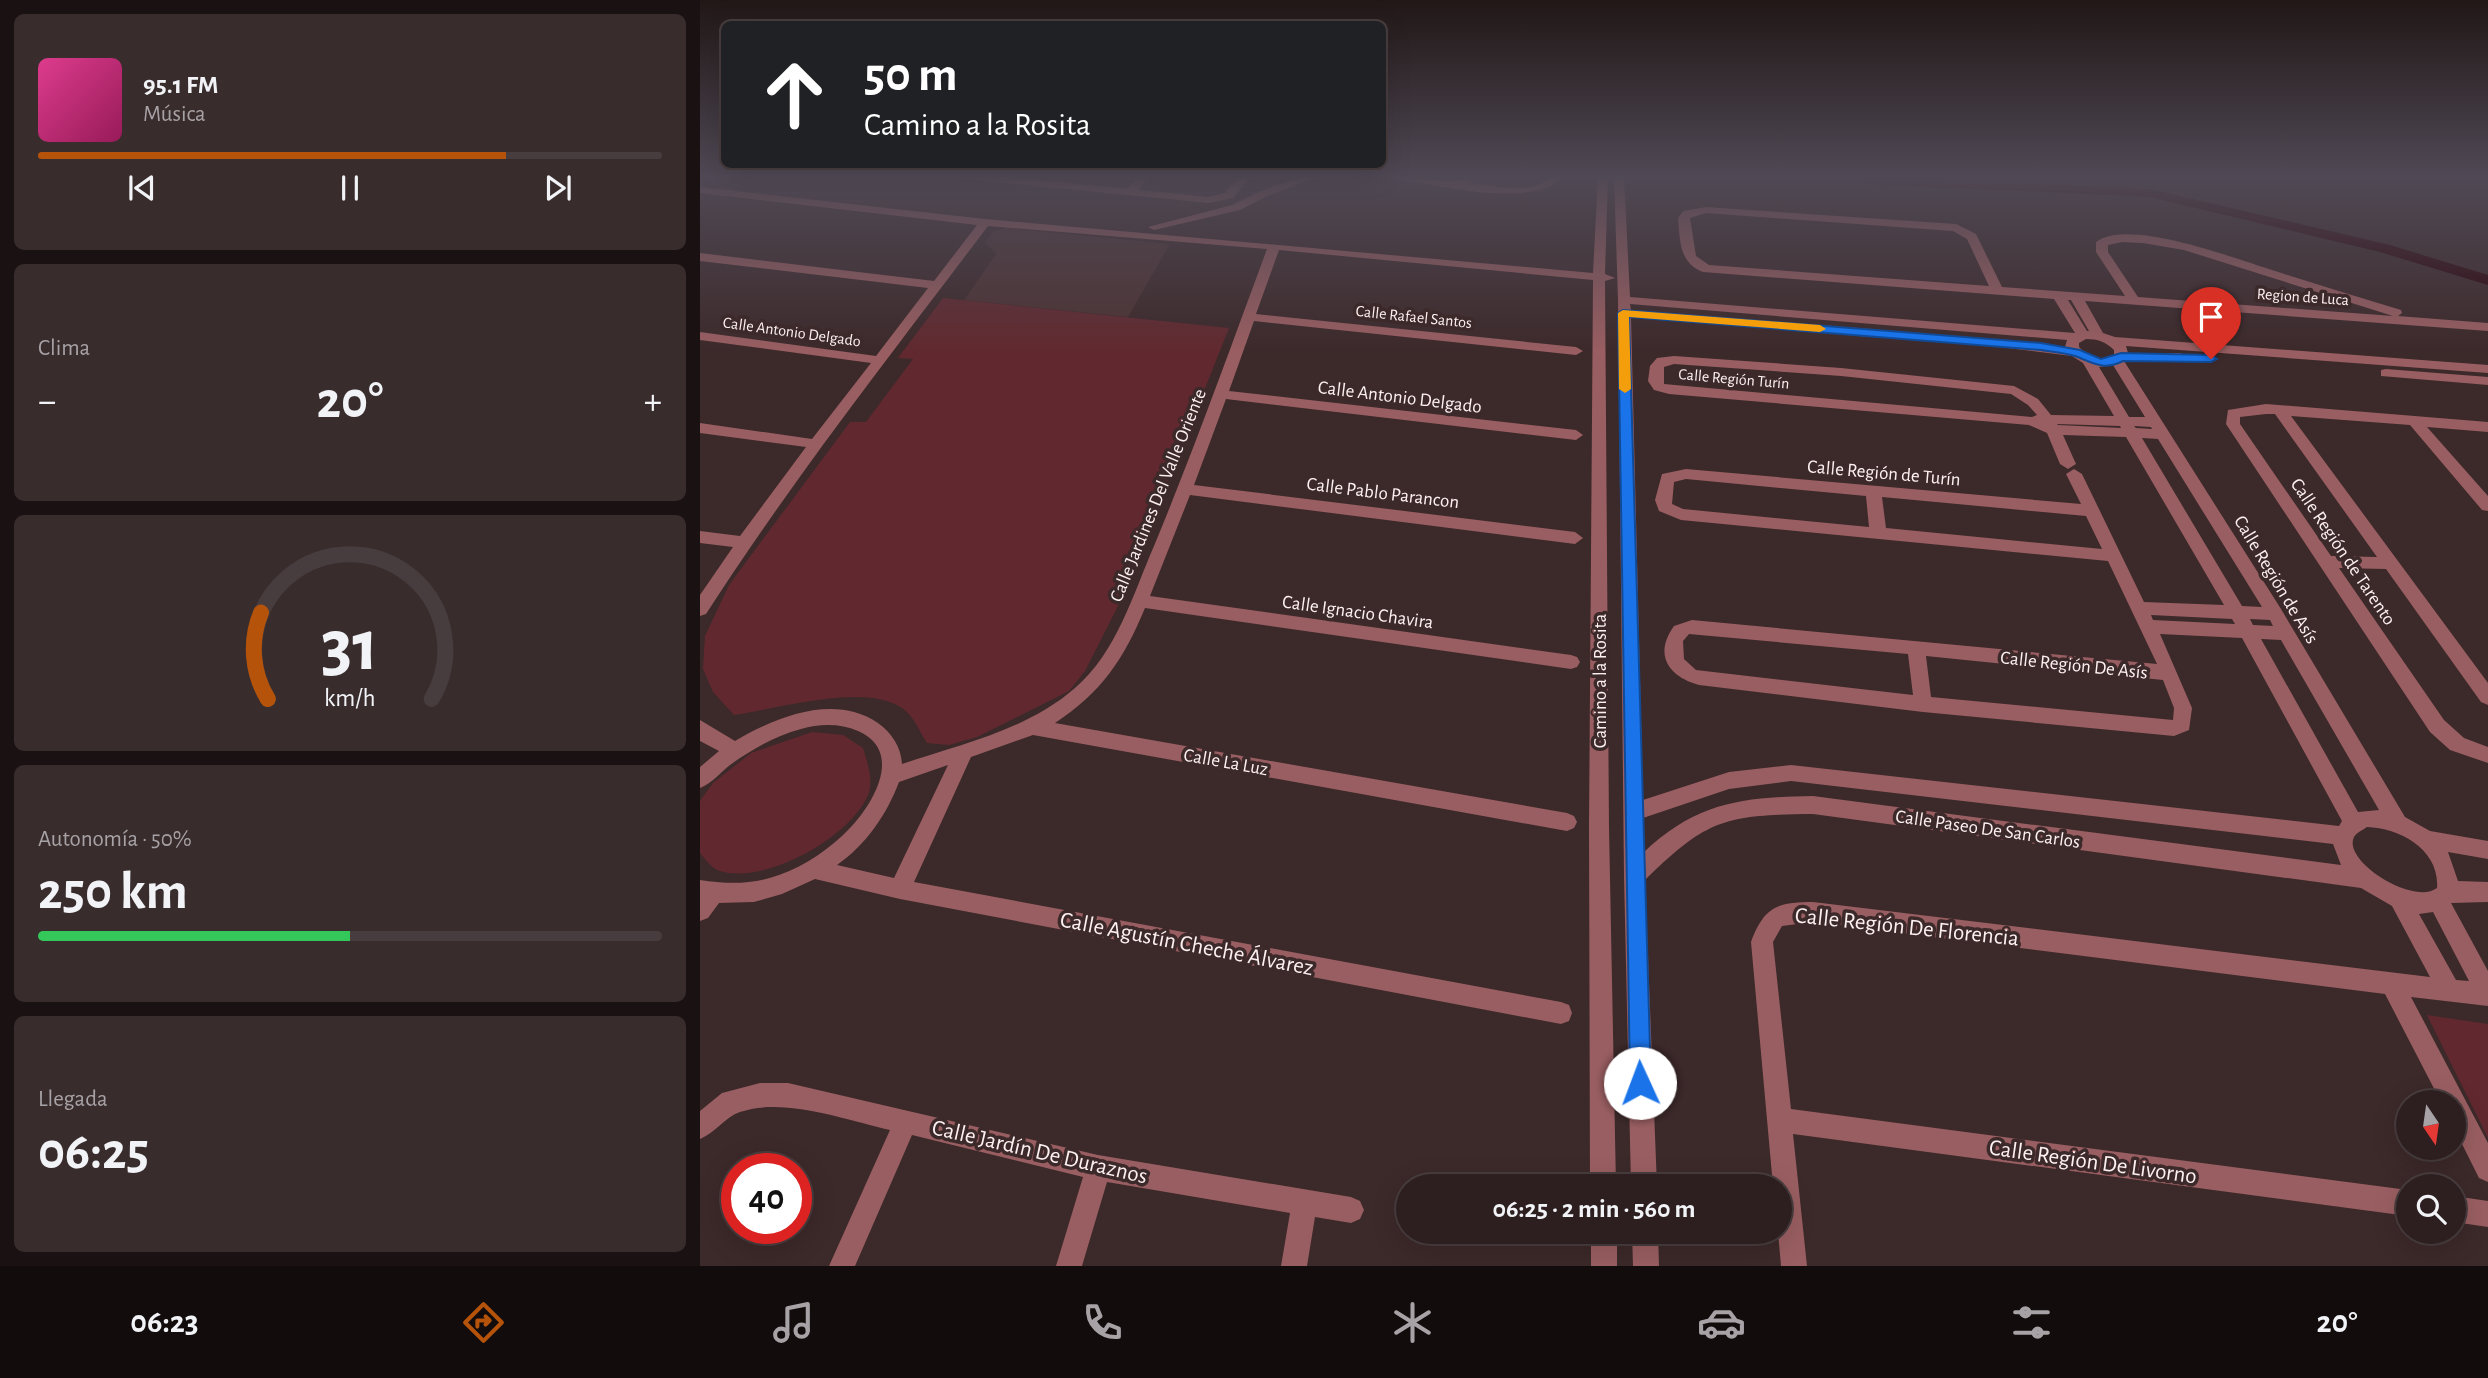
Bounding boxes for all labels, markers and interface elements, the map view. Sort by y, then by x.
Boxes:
icon: ahead [749,49,840,140]
text: 50 m [864,51,958,100]
text: 95.1 FM [143,72,218,98]
text: Música [143,103,206,126]
text: Camino a la Rosita [864,109,1091,141]
icon: previous [123,169,161,207]
icon: pause [331,169,369,207]
icon: next [539,169,577,207]
street label: Region de Luca [2256,286,2350,308]
pin [2181,287,2241,359]
icon: arrive [2192,298,2230,336]
street label: Calle Rafael Santos [1355,303,1473,331]
street label: Calle Antonio Delgado [722,314,862,350]
text: Clima [38,337,90,360]
street label: Calle Región Turín [1678,366,1790,392]
text: 20° [317,375,383,427]
street label: Calle Antonio Delgado [1317,378,1483,417]
text: − [38,383,56,421]
text: + [644,383,662,421]
street label: Calle Jardines Del Valle Oriente [1107,386,1210,605]
street label: Calle Región de Turín [1806,457,1961,490]
street label: Calle Pablo Parancon [1305,475,1460,512]
street label: Calle Región de Tarento [2287,475,2399,629]
street label: Calle Región de Asís [2230,512,2321,647]
street label: Calle Ignacio Chavira [1281,592,1435,633]
text: 31 [321,611,379,684]
street label: Camino a la Rosita [1591,613,1610,748]
street label: Calle Región De Asís [1999,648,2148,683]
text: km/h [324,686,376,711]
street label: Calle La Luz [1182,746,1269,779]
street label: Calle Paseo De San Carlos [1894,807,2081,852]
text: Autonomía · 50% [38,828,192,851]
text: 250 km [38,866,188,918]
street label: Calle Región De Florencia [1794,904,2020,951]
street label: Calle Agustín Cheche Álvarez [1058,906,1316,980]
position arrow [1603,1046,1677,1120]
text: Llegada [38,1088,108,1111]
north arrow [2396,1090,2466,1160]
map controls [2396,1090,2466,1244]
street label: Calle Jardín De Duraznos [930,1116,1150,1188]
text: 06:25 [38,1126,149,1178]
street label: Calle Región De Livorno [1987,1137,2198,1188]
speed limit sign: 40 [721,1153,812,1244]
button: search [2396,1174,2466,1244]
text: 06:25 · 2 min · 560 m [1492,1196,1696,1222]
icon: directions [459,1298,508,1347]
icon: music [769,1298,818,1347]
icon: phone [1078,1298,1127,1347]
icon: climate [1388,1298,1437,1347]
icon: car [1697,1298,1746,1347]
icon: filters [2007,1298,2056,1347]
text: 06:23 [130,1306,199,1338]
text: 20° [2317,1306,2358,1338]

